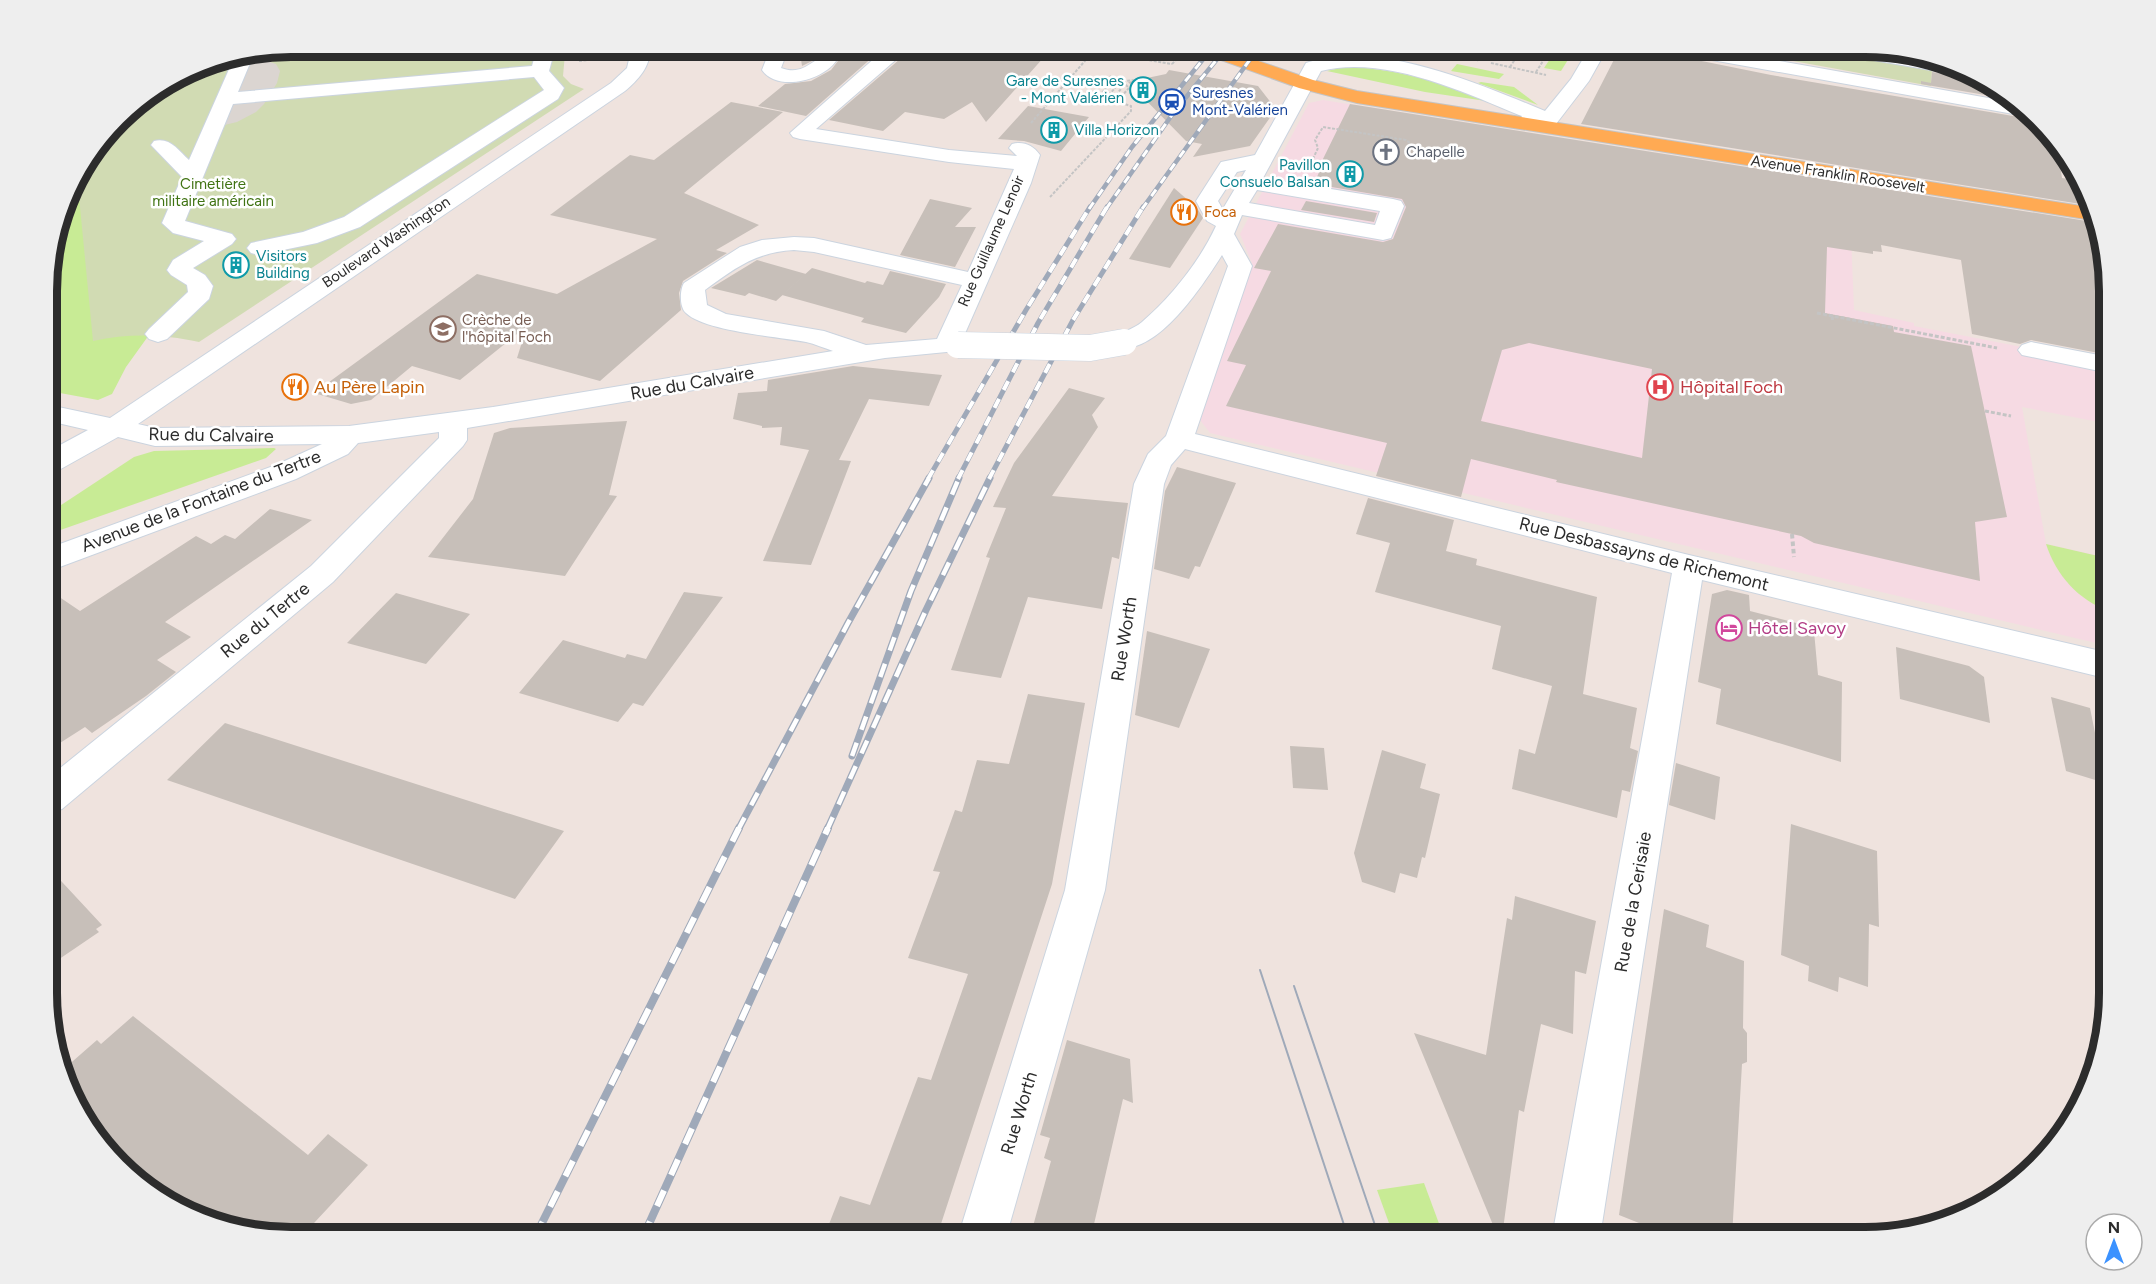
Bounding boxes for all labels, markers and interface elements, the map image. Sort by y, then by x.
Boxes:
place label: Gare de Suresnes - Mont Valérien [1006,72,1124,107]
building icon: Gare de Suresnes - Mont Valérien [1128,75,1158,105]
place label: Suresnes Mont-Valérien [1192,84,1288,119]
station icon: Suresnes Mont-Valérien [1157,87,1187,117]
building icon: Villa Horizon [1039,115,1069,145]
place label: Villa Horizon [1074,121,1159,139]
church icon: Chapelle [1371,137,1401,167]
place label: Chapelle [1406,143,1465,161]
street label: Avenue Franklin Roosevelt [1750,151,1927,197]
place label: Pavillon Consuelo Balsan [1220,156,1330,191]
building icon: Pavillon Consuelo Balsan [1335,159,1365,189]
street label: Rue Guillaume Lenoir [954,173,1028,309]
park label: Cimetière militaire américain [152,175,274,210]
street label: Boulevard Washington [319,192,453,292]
restaurant icon: Foca [1169,197,1199,227]
place label: Foca [1204,203,1237,221]
place label: Visitors Building [256,247,310,282]
building icon: Visitors Building [221,250,251,280]
place label: Crèche de l'hôpital Foch [462,311,551,346]
school or university icon: Crèche de l'hôpital Foch [428,314,458,344]
street label: Rue du Calvaire [628,361,756,405]
restaurant icon: Au Père Lapin [280,372,310,402]
hospital icon: Hôpital Foch [1645,372,1675,402]
place label: Au Père Lapin [314,376,425,398]
place label: Hôpital Foch [1680,376,1783,398]
street label: Rue du Calvaire [148,423,274,447]
street label: Avenue de la Fontaine du Tertre [78,445,324,557]
street label: Rue Desbassayns de Richemont [1517,512,1771,596]
street label: Rue du Tertre [216,577,314,663]
street label: Rue Worth [1106,595,1142,683]
hotel icon: Hôtel Savoy [1714,613,1744,643]
place label: Hôtel Savoy [1748,617,1846,639]
street label: Rue de la Cerisaie [1610,830,1656,974]
street label: Rue Worth [996,1069,1042,1157]
north arrow [2084,1212,2144,1272]
text: N [2108,1218,2120,1237]

